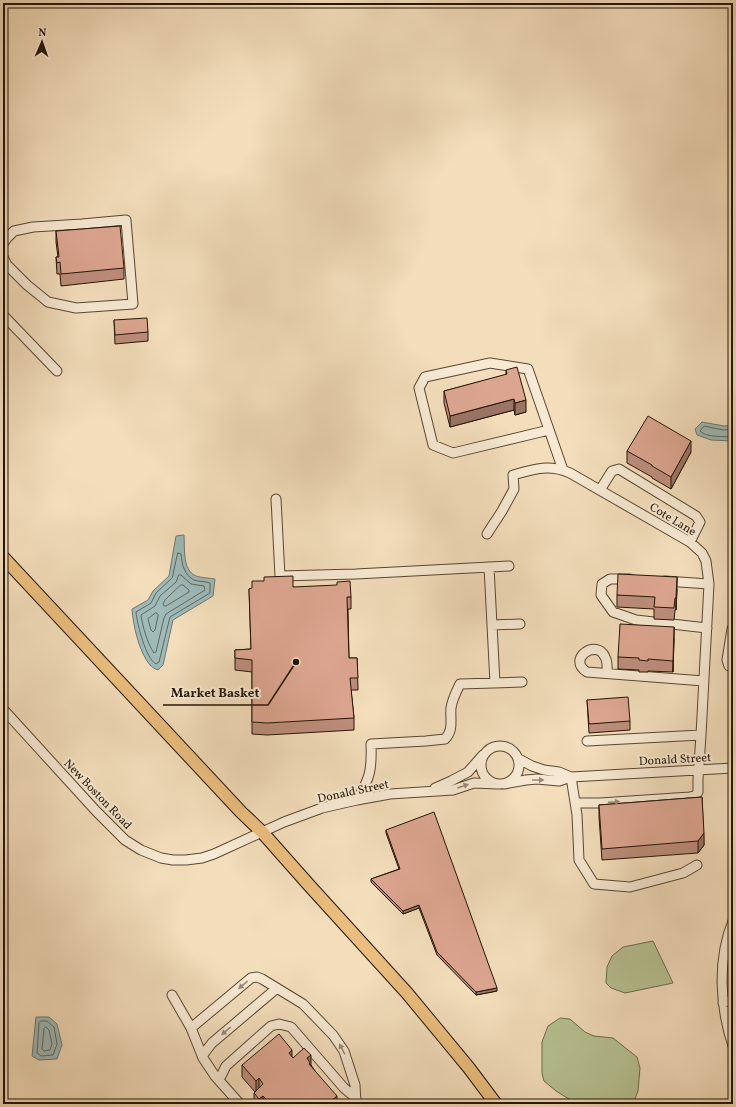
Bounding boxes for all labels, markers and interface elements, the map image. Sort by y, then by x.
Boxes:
north arrow [22,22,62,62]
text: N [38,26,47,41]
street label: Cote Lane [646,500,699,540]
callout: Market Basket [163,680,268,705]
text: Market Basket [171,685,259,703]
street label: Donald Street [638,750,712,770]
street label: New Boston Road [60,756,135,833]
street label: Donald Street [316,777,390,807]
one-way arrow [532,777,545,783]
one-way arrow [457,783,469,789]
one-way arrow [608,798,621,805]
one-way arrow [238,980,248,989]
one-way arrow [221,1027,231,1036]
one-way arrow [339,1043,345,1055]

